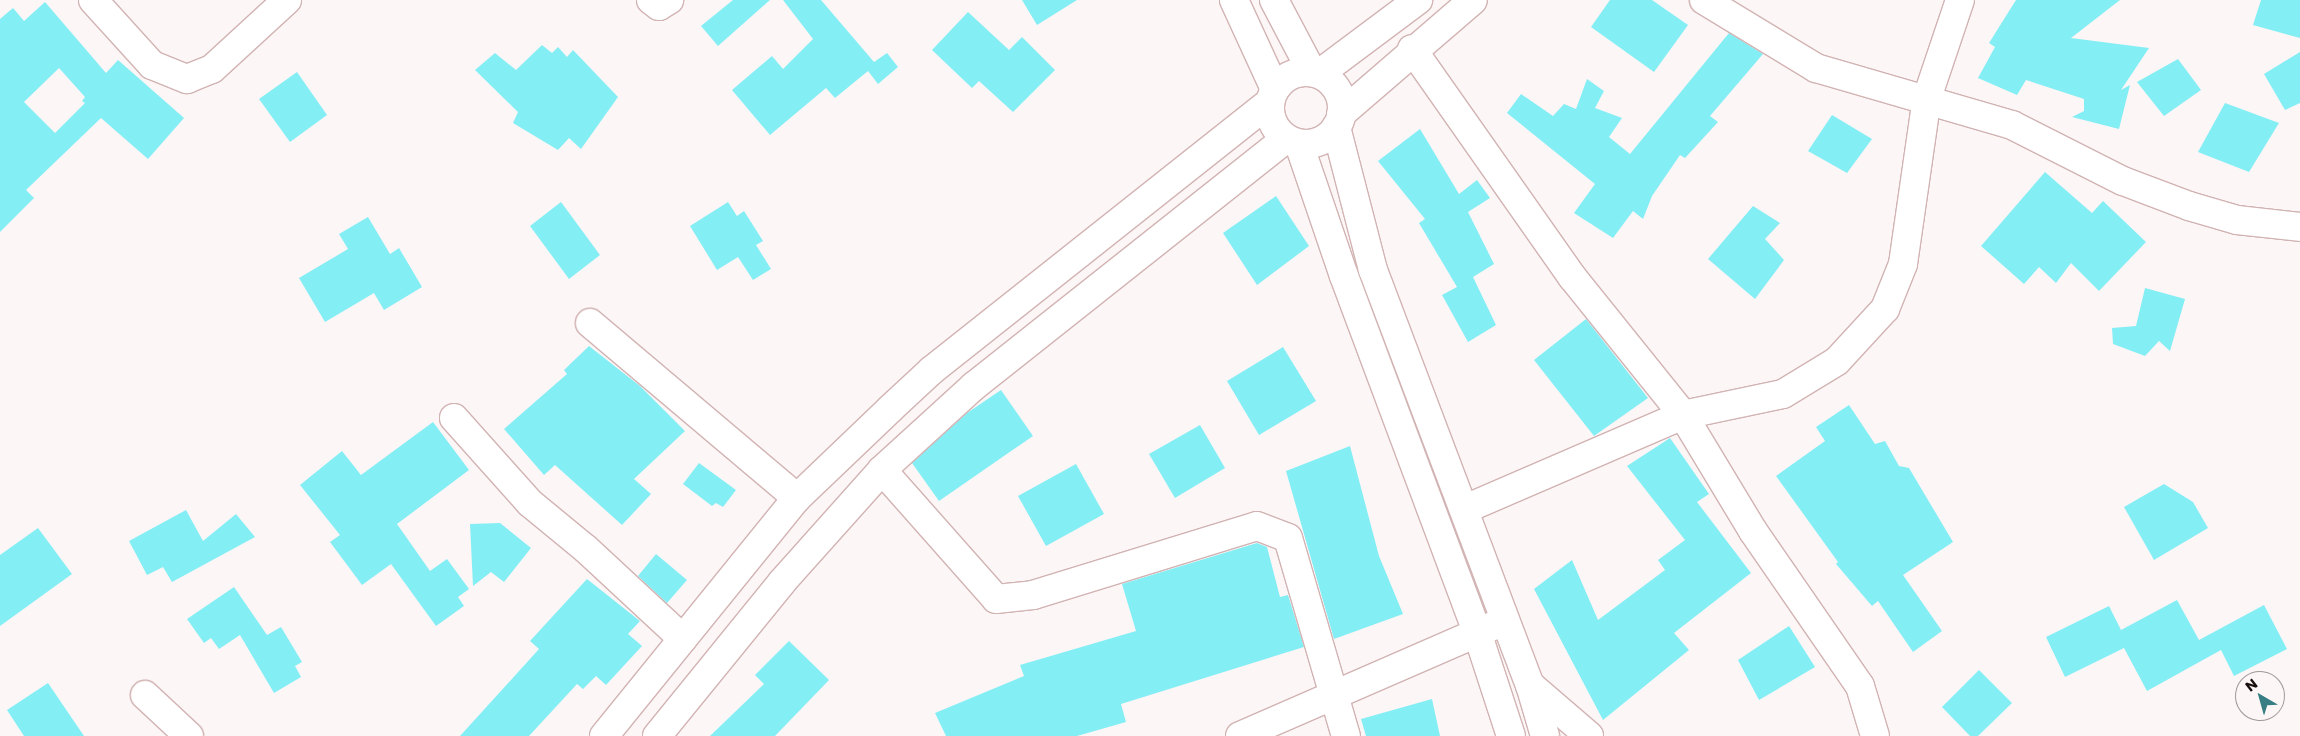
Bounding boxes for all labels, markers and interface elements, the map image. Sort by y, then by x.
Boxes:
north arrow [2235,671,2285,721]
text: N [2241,674,2262,696]

